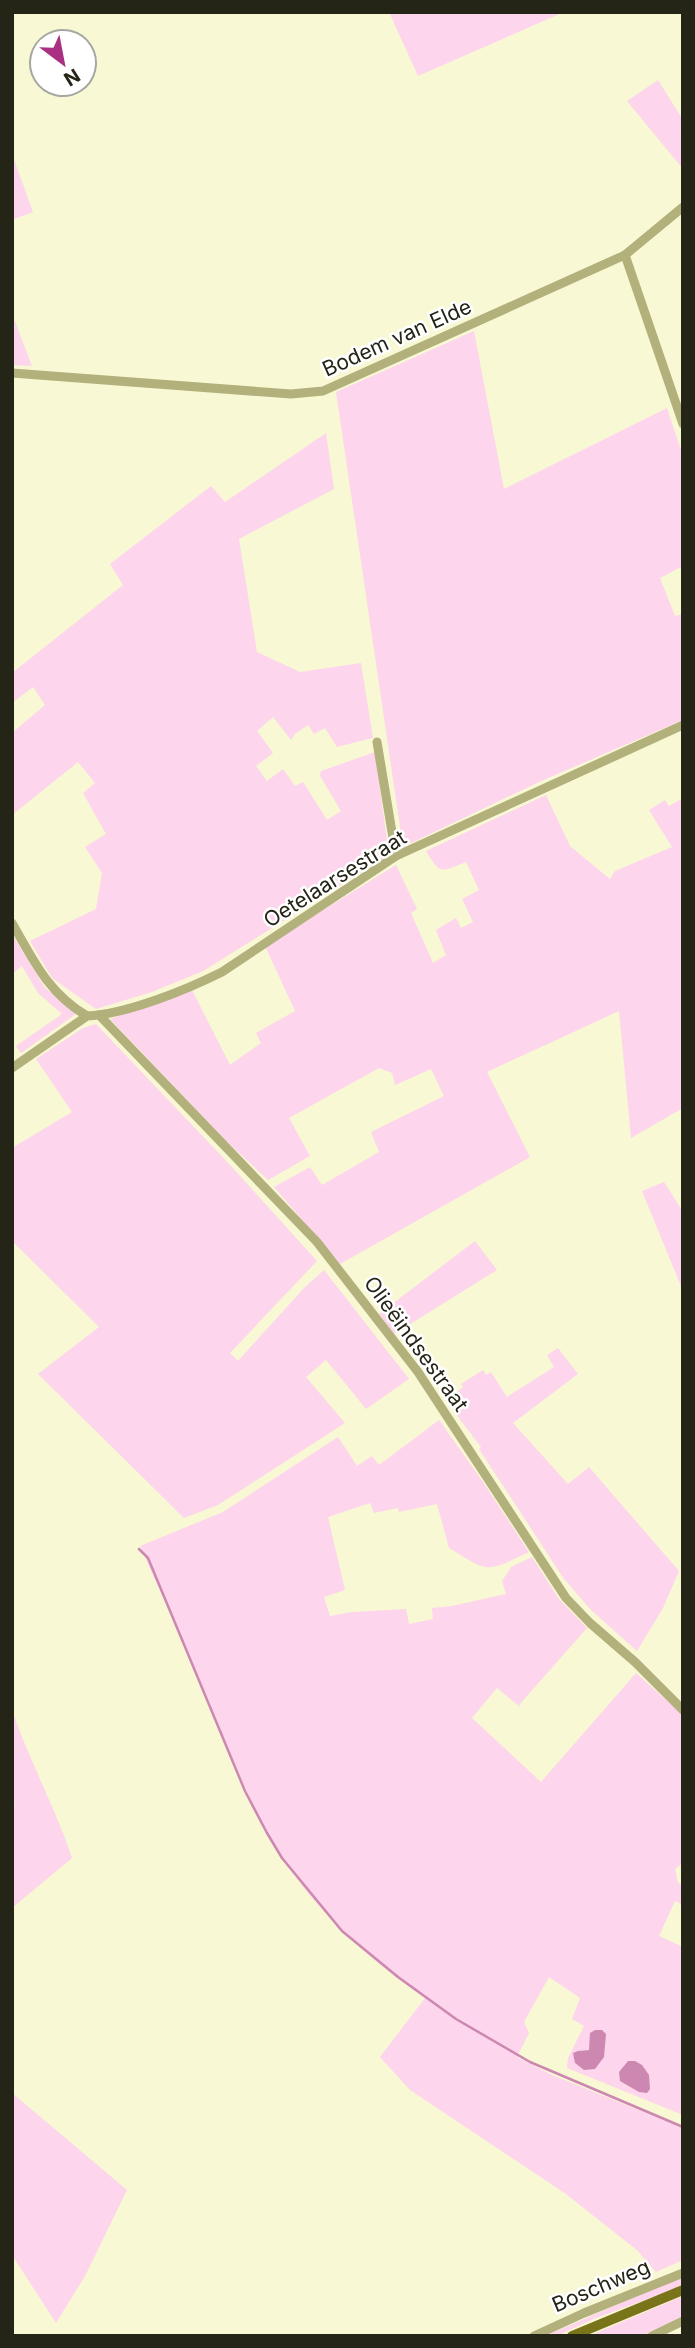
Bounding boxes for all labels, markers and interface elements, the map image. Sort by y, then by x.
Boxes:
north arrow [28,28,98,98]
text: N [60,63,84,91]
street label: Bodem van Elde [318,294,475,382]
street label: Oetelaarsestraat [259,825,411,932]
street label: Olieëindsestraat [359,1271,474,1416]
street label: Boschweg [548,2254,653,2317]

